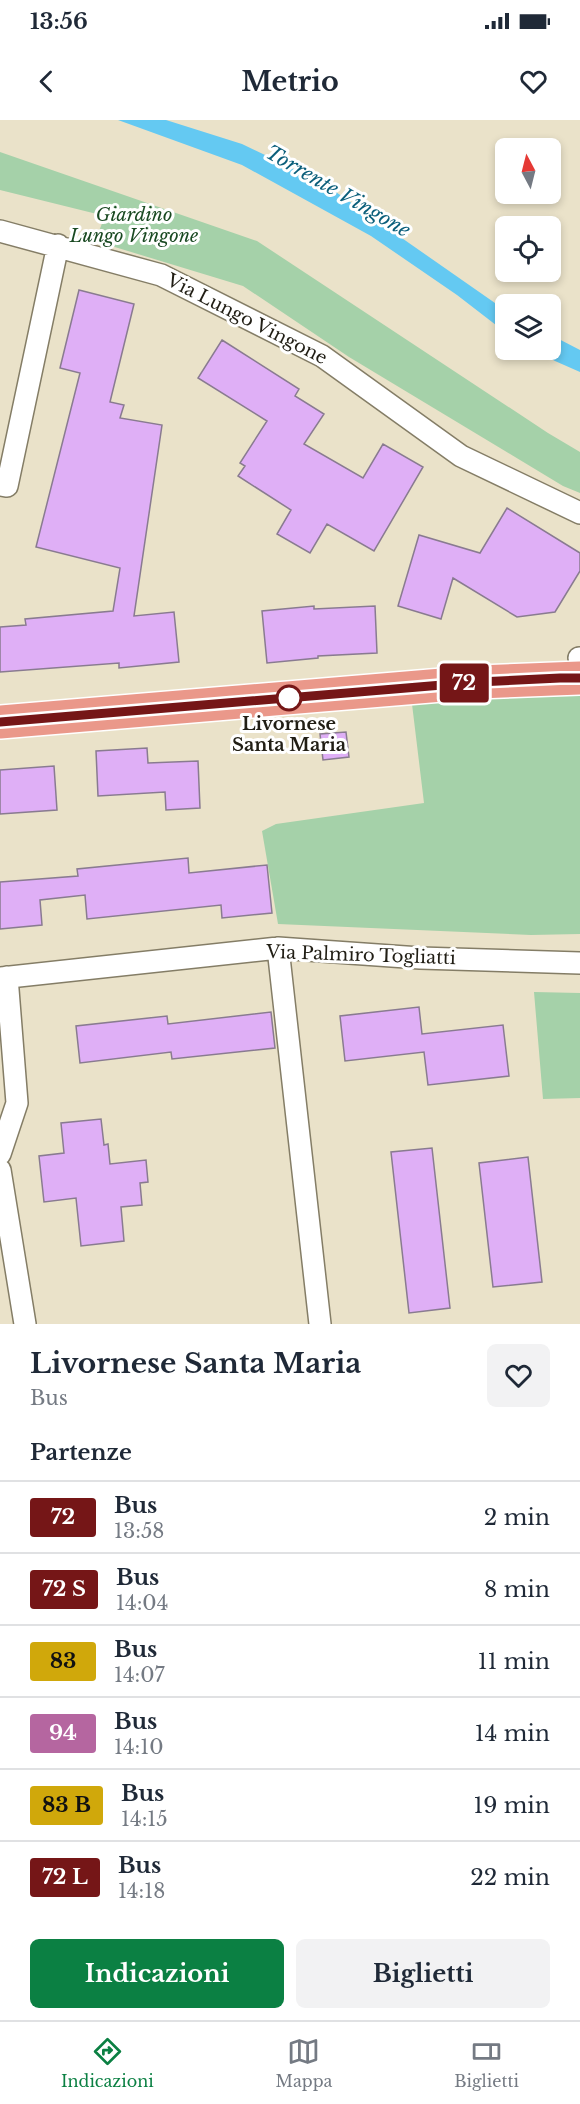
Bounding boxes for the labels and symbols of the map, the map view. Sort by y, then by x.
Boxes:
north arrow [495,138,561,204]
water label: Torrente Vingone [261,140,415,242]
park label: Giardino Lungo Vingone [69,204,198,247]
street label: Via Lungo Vingone [162,269,331,369]
line badge: 72 [437,664,491,702]
marker: Livornese Santa Maria [276,685,302,711]
place label: Livornese Santa Maria [232,713,347,756]
street label: Via Palmiro Togliatti [265,941,456,969]

